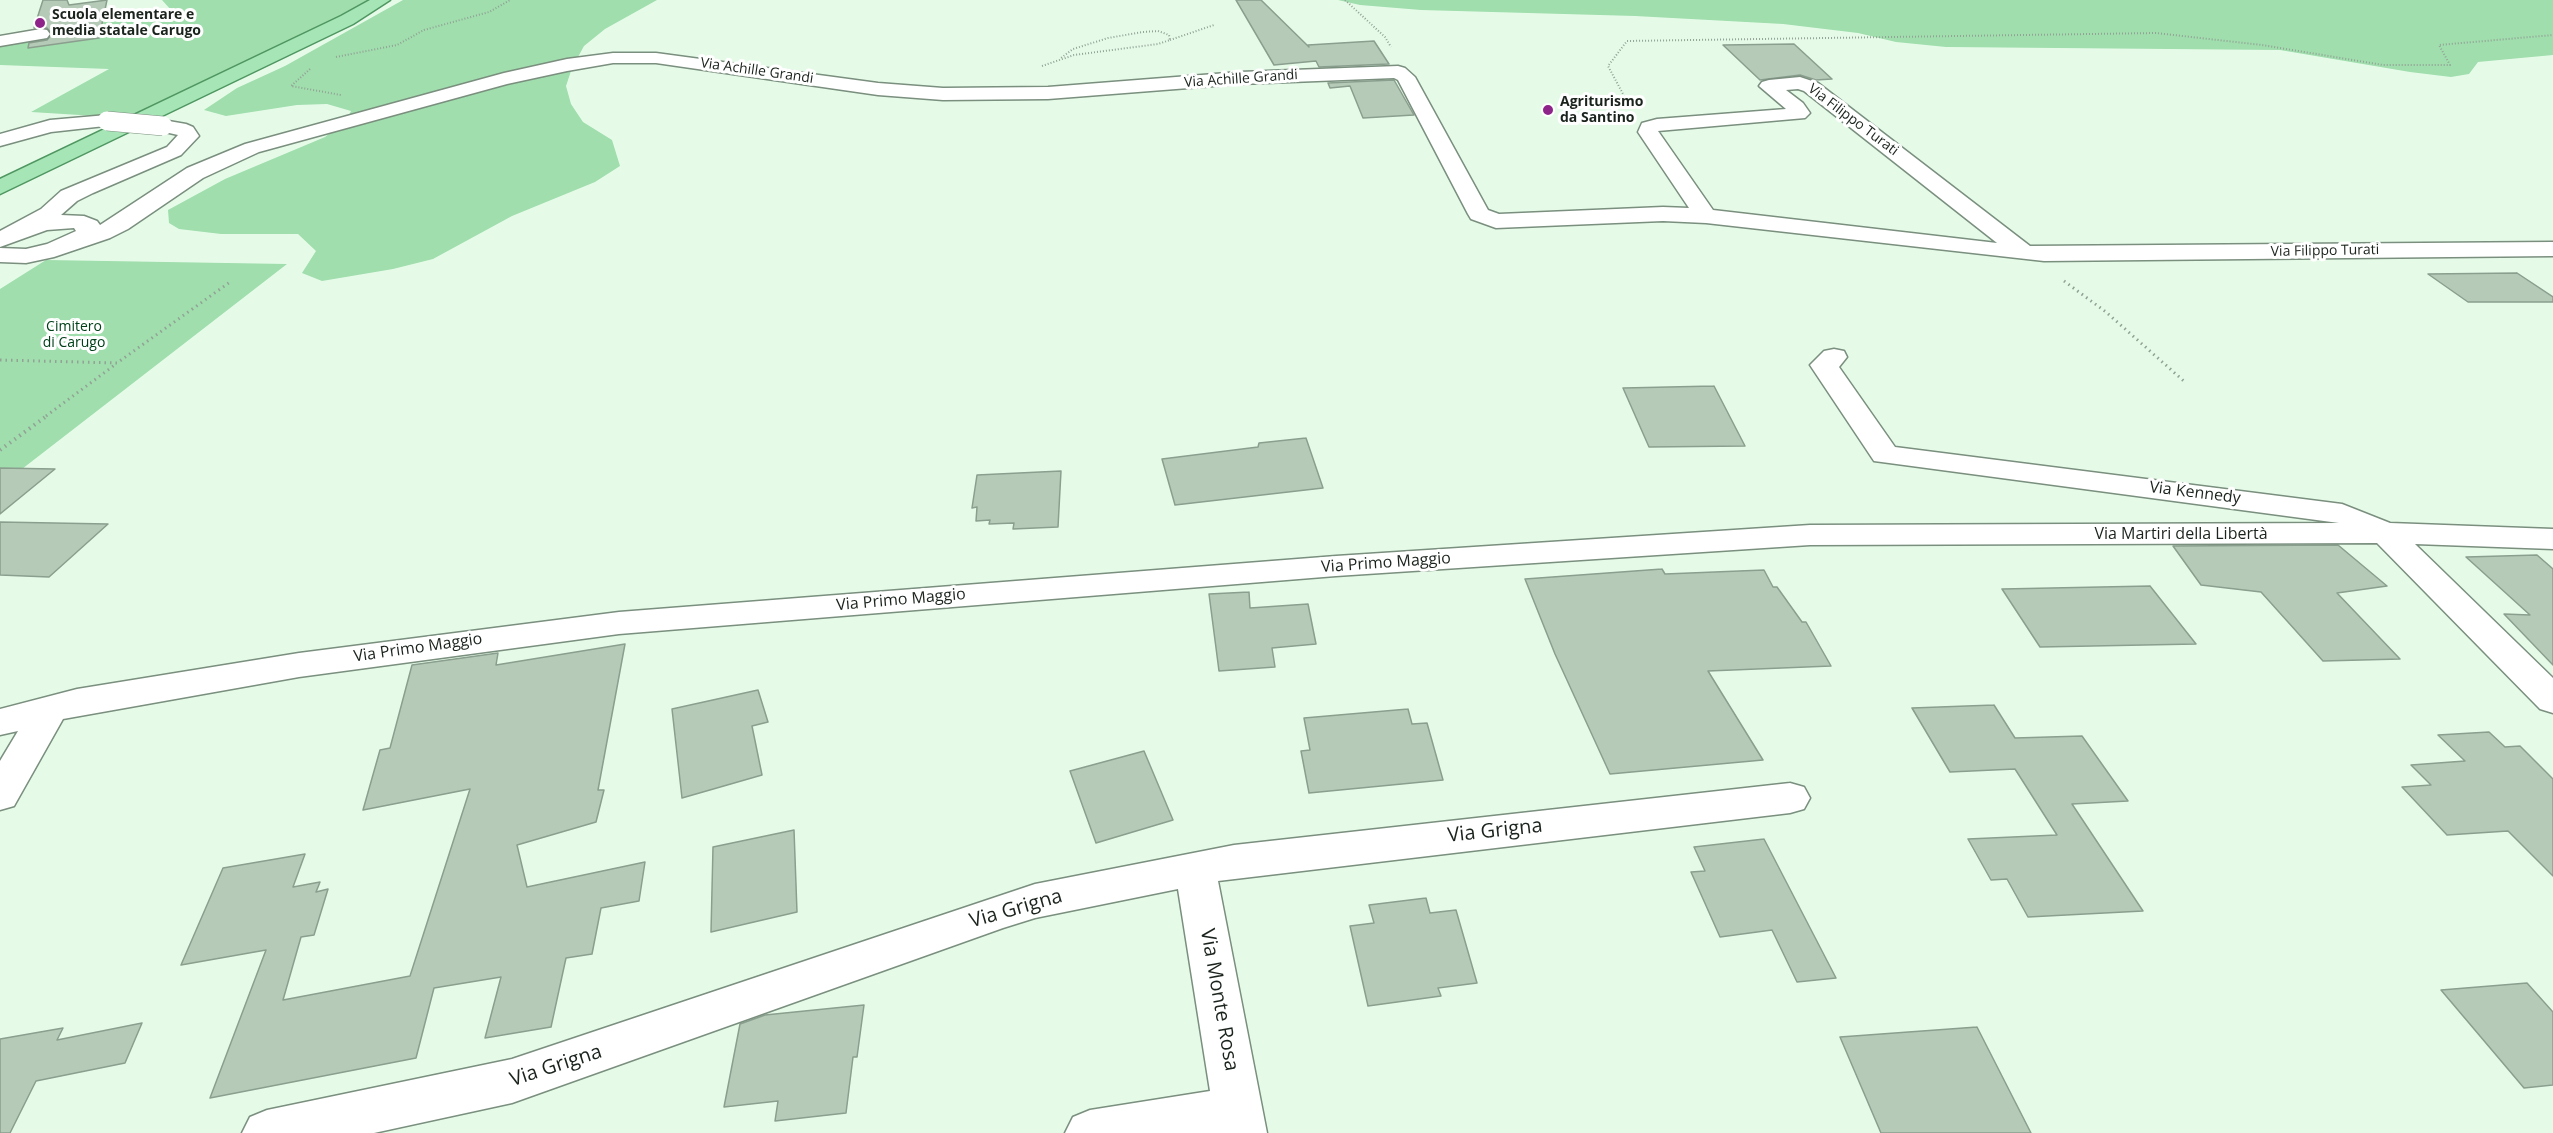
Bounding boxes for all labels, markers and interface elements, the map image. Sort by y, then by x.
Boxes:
place label: Scuola elementare e media statale Carugo [52,7,201,40]
marker: Scuola elementare e media statale Carugo [33,16,47,30]
street label: Via Achille Grandi [699,55,815,87]
street label: Via Achille Grandi [1184,67,1298,91]
street label: Via Filippo Turati [1805,81,1901,159]
place label: Agriturismo da Santino [1560,94,1643,126]
marker: Agriturismo da Santino [1541,103,1555,117]
street label: Via Filippo Turati [2271,242,2379,260]
park label: Cimitero di Carugo [43,319,105,352]
street label: Via Kennedy [2148,478,2242,508]
street label: Via Martiri della Libertà [2094,524,2268,544]
street label: Via Primo Maggio [1321,549,1451,577]
street label: Via Primo Maggio [836,585,966,615]
street label: Via Primo Maggio [352,629,484,667]
street label: Via Grigna [1446,814,1544,848]
street label: Via Grigna [967,884,1065,934]
street label: Via Monte Rosa [1195,927,1243,1073]
street label: Via Grigna [507,1040,605,1092]

